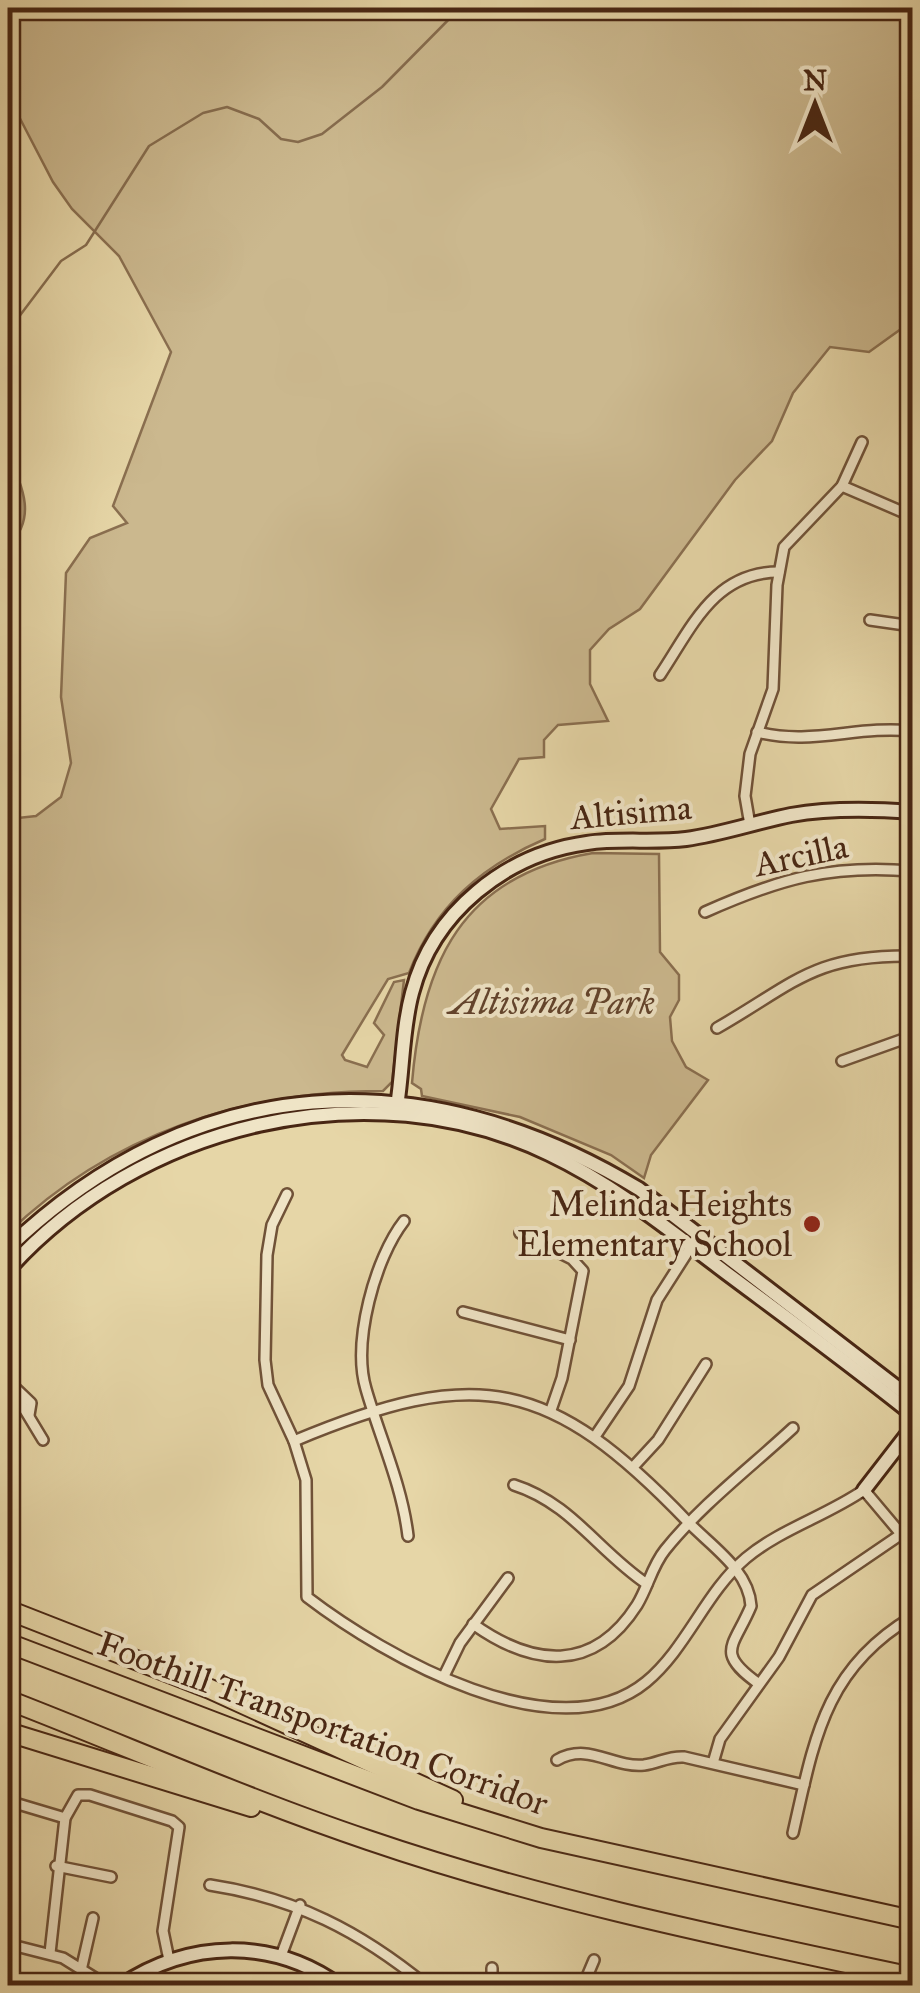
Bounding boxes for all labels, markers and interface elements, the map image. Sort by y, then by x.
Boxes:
north arrow [765,55,865,155]
text: N [803,63,827,98]
street label: Altisima [567,786,694,839]
street label: Arcilla [748,825,852,887]
park label: Altisima Park [446,981,655,1024]
place label: Melinda Heights Elementary School [517,1183,793,1266]
marker: Melinda Heights Elementary School [801,1213,823,1235]
street label: Foothill Transportation Corridor [92,1622,555,1825]

